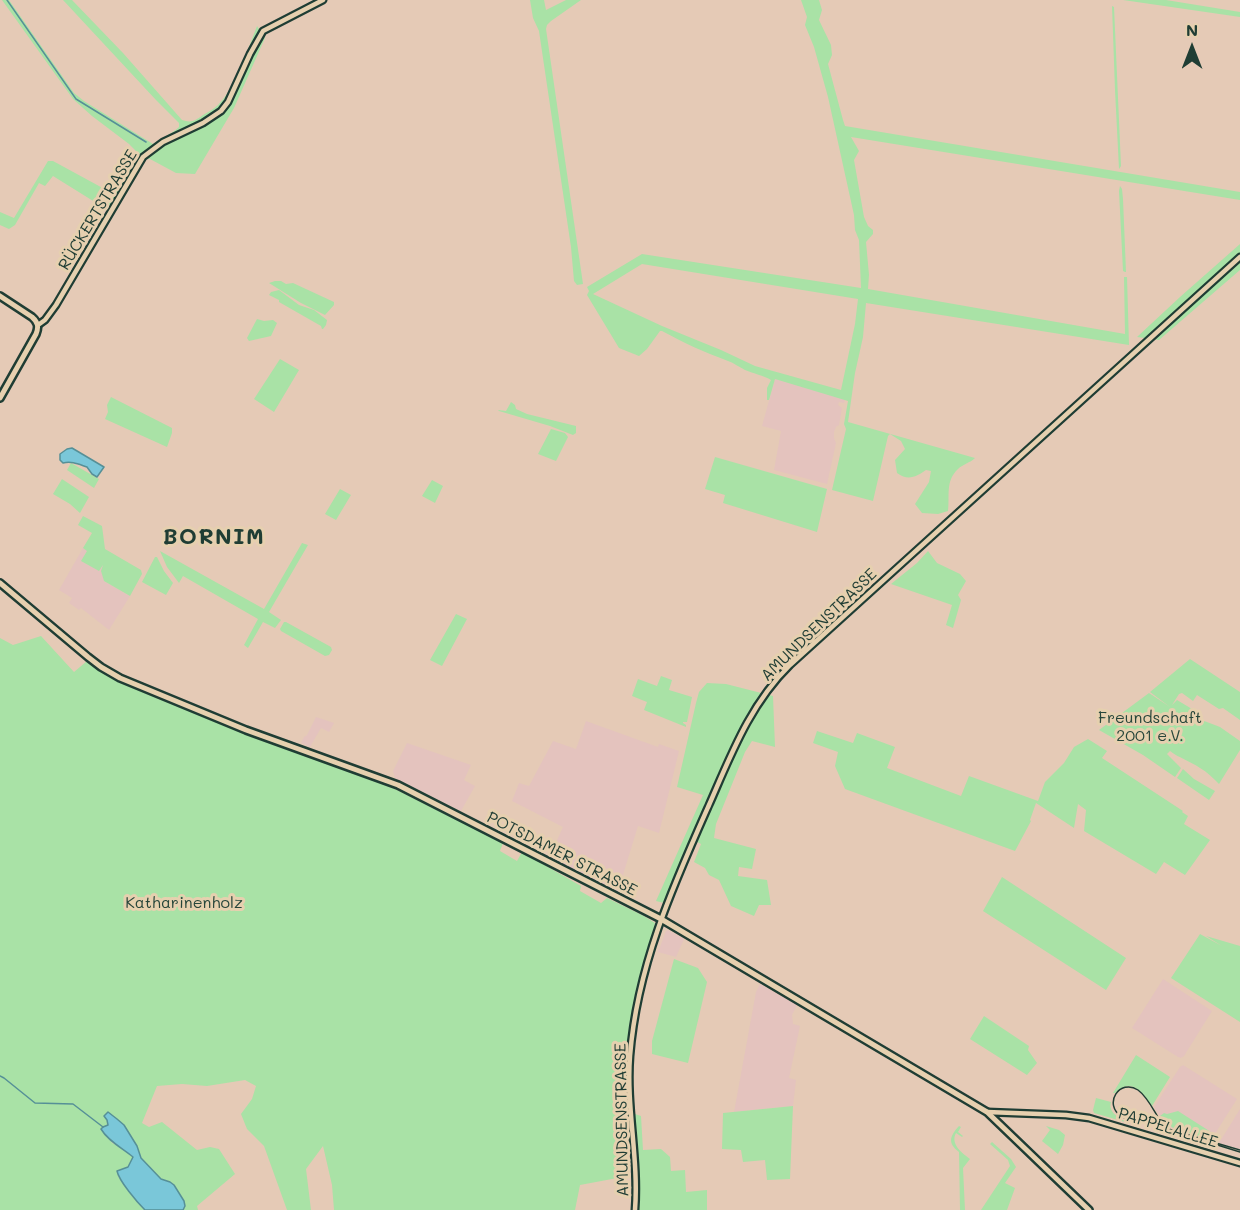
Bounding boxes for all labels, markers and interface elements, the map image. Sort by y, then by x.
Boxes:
north arrow [1162,18,1222,78]
text: N [1186,19,1198,40]
street label: RÜCKERTSTRASSE [55,146,141,274]
district label: BORNIM [163,524,265,550]
street label: AMUNDSENSTRASSE [757,565,881,685]
park label: Freundschaft 2001 e.V. [1098,708,1202,746]
street label: POTSDAMER STRASSE [484,808,640,900]
park label: Katharinenholz [125,893,243,913]
street label: AMUNDSENSTRASSE [611,1043,633,1197]
street label: PAPPELALLEE [1116,1104,1220,1152]

